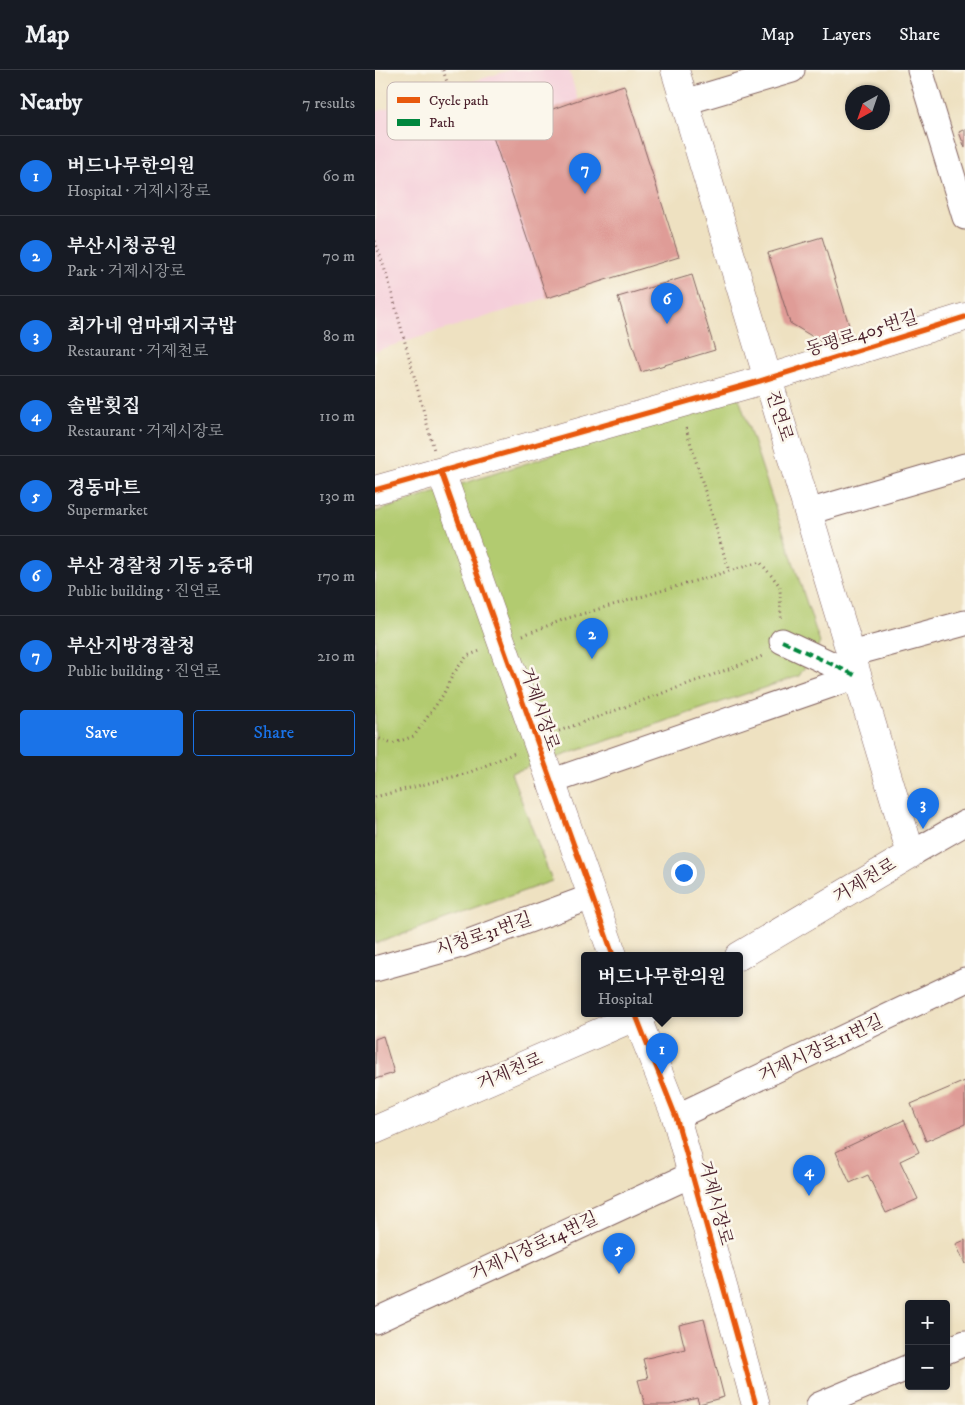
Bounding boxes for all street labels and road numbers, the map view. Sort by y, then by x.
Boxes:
street label: 동평로405번길 [803,307,921,361]
street label: 진연로 [761,388,797,444]
street label: 거제시장로 [514,664,564,754]
street label: 거제천로 [830,854,900,908]
street label: 시청로31번길 [433,908,535,962]
street label: 거제시장로11번길 [755,1011,887,1087]
street label: 거제천로 [474,1048,546,1096]
street label: 거제시장로 [693,1158,737,1248]
street label: 거제시장로14번길 [467,1208,601,1286]

